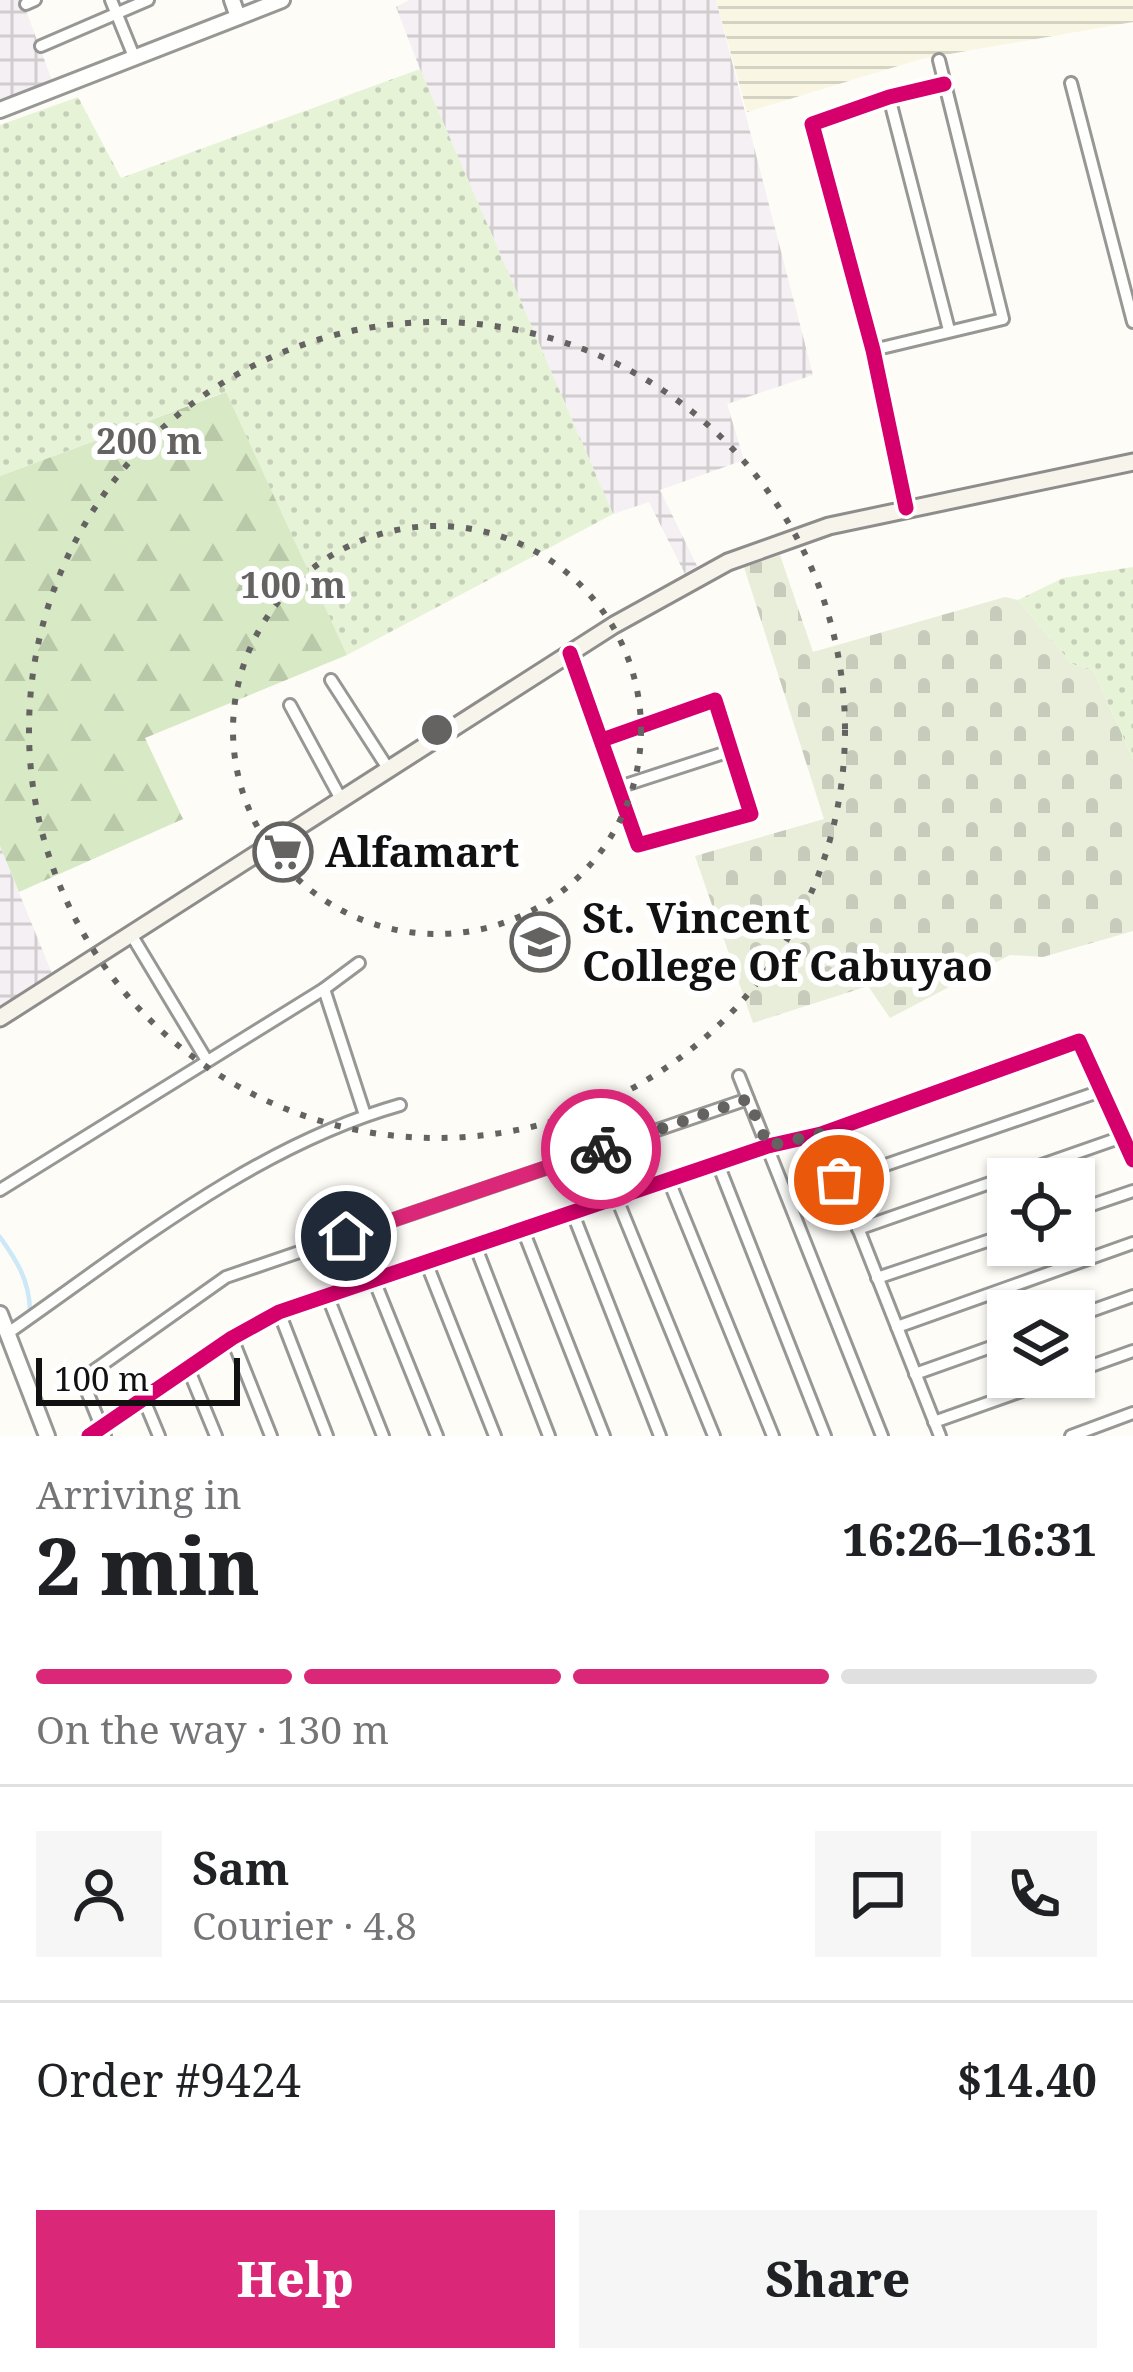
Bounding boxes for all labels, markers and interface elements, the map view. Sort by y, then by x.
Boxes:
text: 200 m [96,416,202,465]
text: 100 m [240,560,346,609]
centre of rings [416,709,458,751]
supermarket icon: Alfamart [252,821,314,883]
place label: Alfamart [325,822,519,879]
place label: St. Vincent College Of Cabuyao [582,888,993,993]
school or university icon: St. Vincent College Of Cabuyao [509,911,571,973]
courier [541,1089,661,1209]
icon: bike [568,1116,634,1182]
pin [788,1129,890,1231]
icon: bag [806,1147,872,1213]
map controls [987,1158,1095,1398]
button: locate [987,1158,1095,1266]
pin [295,1185,397,1287]
icon: home [313,1203,379,1269]
button: layers [987,1290,1095,1398]
scale bar [36,1352,240,1405]
text: 100 m [54,1356,149,1401]
text: Arriving in [36,1467,242,1520]
text: 16:26–16:31 [842,1508,1097,1569]
text: 2 min [36,1512,260,1618]
text: On the way · 130 m [36,1702,389,1755]
button: person [36,1831,162,1957]
button: chat [815,1831,941,1957]
button: phone [971,1831,1097,1957]
text: Sam [192,1837,289,1898]
text: Courier · 4.8 [192,1898,417,1951]
text: Order #9424 [36,2049,301,2110]
text: $14.40 [957,2049,1097,2110]
button: Help [36,2210,555,2348]
button: Share [579,2210,1097,2348]

